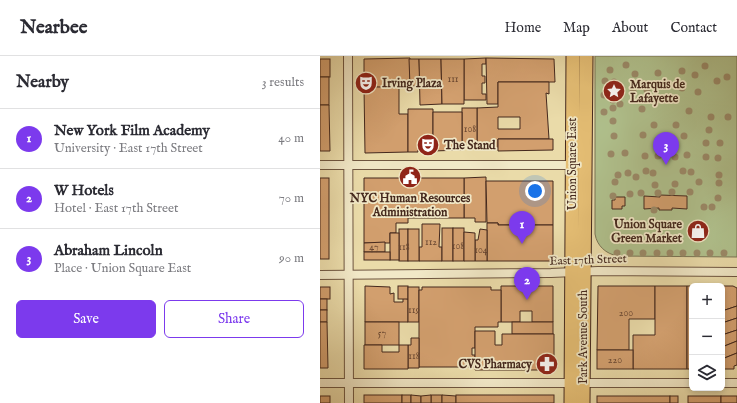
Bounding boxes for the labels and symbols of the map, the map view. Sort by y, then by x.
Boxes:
theatre icon: Irving Plaza [353,70,379,96]
house number: 111 [447,73,459,86]
place label: Irving Plaza [382,76,443,92]
place label: Marquis de Lafayette [629,77,685,107]
place icon: Marquis de Lafayette [601,78,627,104]
street label: Union Square East [565,118,581,210]
house number: 108 [464,123,476,136]
theatre icon: The Stand [415,132,441,158]
pin: 3 [653,132,679,165]
place label: The Stand [443,138,496,153]
public building icon: NYC Human Resources Administration [397,164,423,190]
your location [525,181,545,201]
place label: NYC Human Resources Administration [349,191,471,220]
pin: 1 [509,211,535,244]
place label: Union Square Green Market [611,217,683,246]
shop icon: Union Square Green Market [685,218,711,244]
house number: 112 [425,236,437,249]
house number: 108 [452,240,464,253]
house number: 47 [369,241,379,254]
house number: 118 [398,241,410,254]
house number: 104 [474,244,488,257]
street label: East 17th Street [549,251,627,269]
pin: 2 [514,267,540,300]
street label: Park Avenue South [576,289,591,384]
house number: 119 [408,304,420,317]
house number: 200 [619,307,633,320]
house number: 57 [378,327,386,340]
house number: 118 [408,350,420,363]
pharmacy icon: CVS Pharmacy [534,351,560,377]
house number: 220 [608,354,622,367]
place label: CVS Pharmacy [458,357,533,373]

